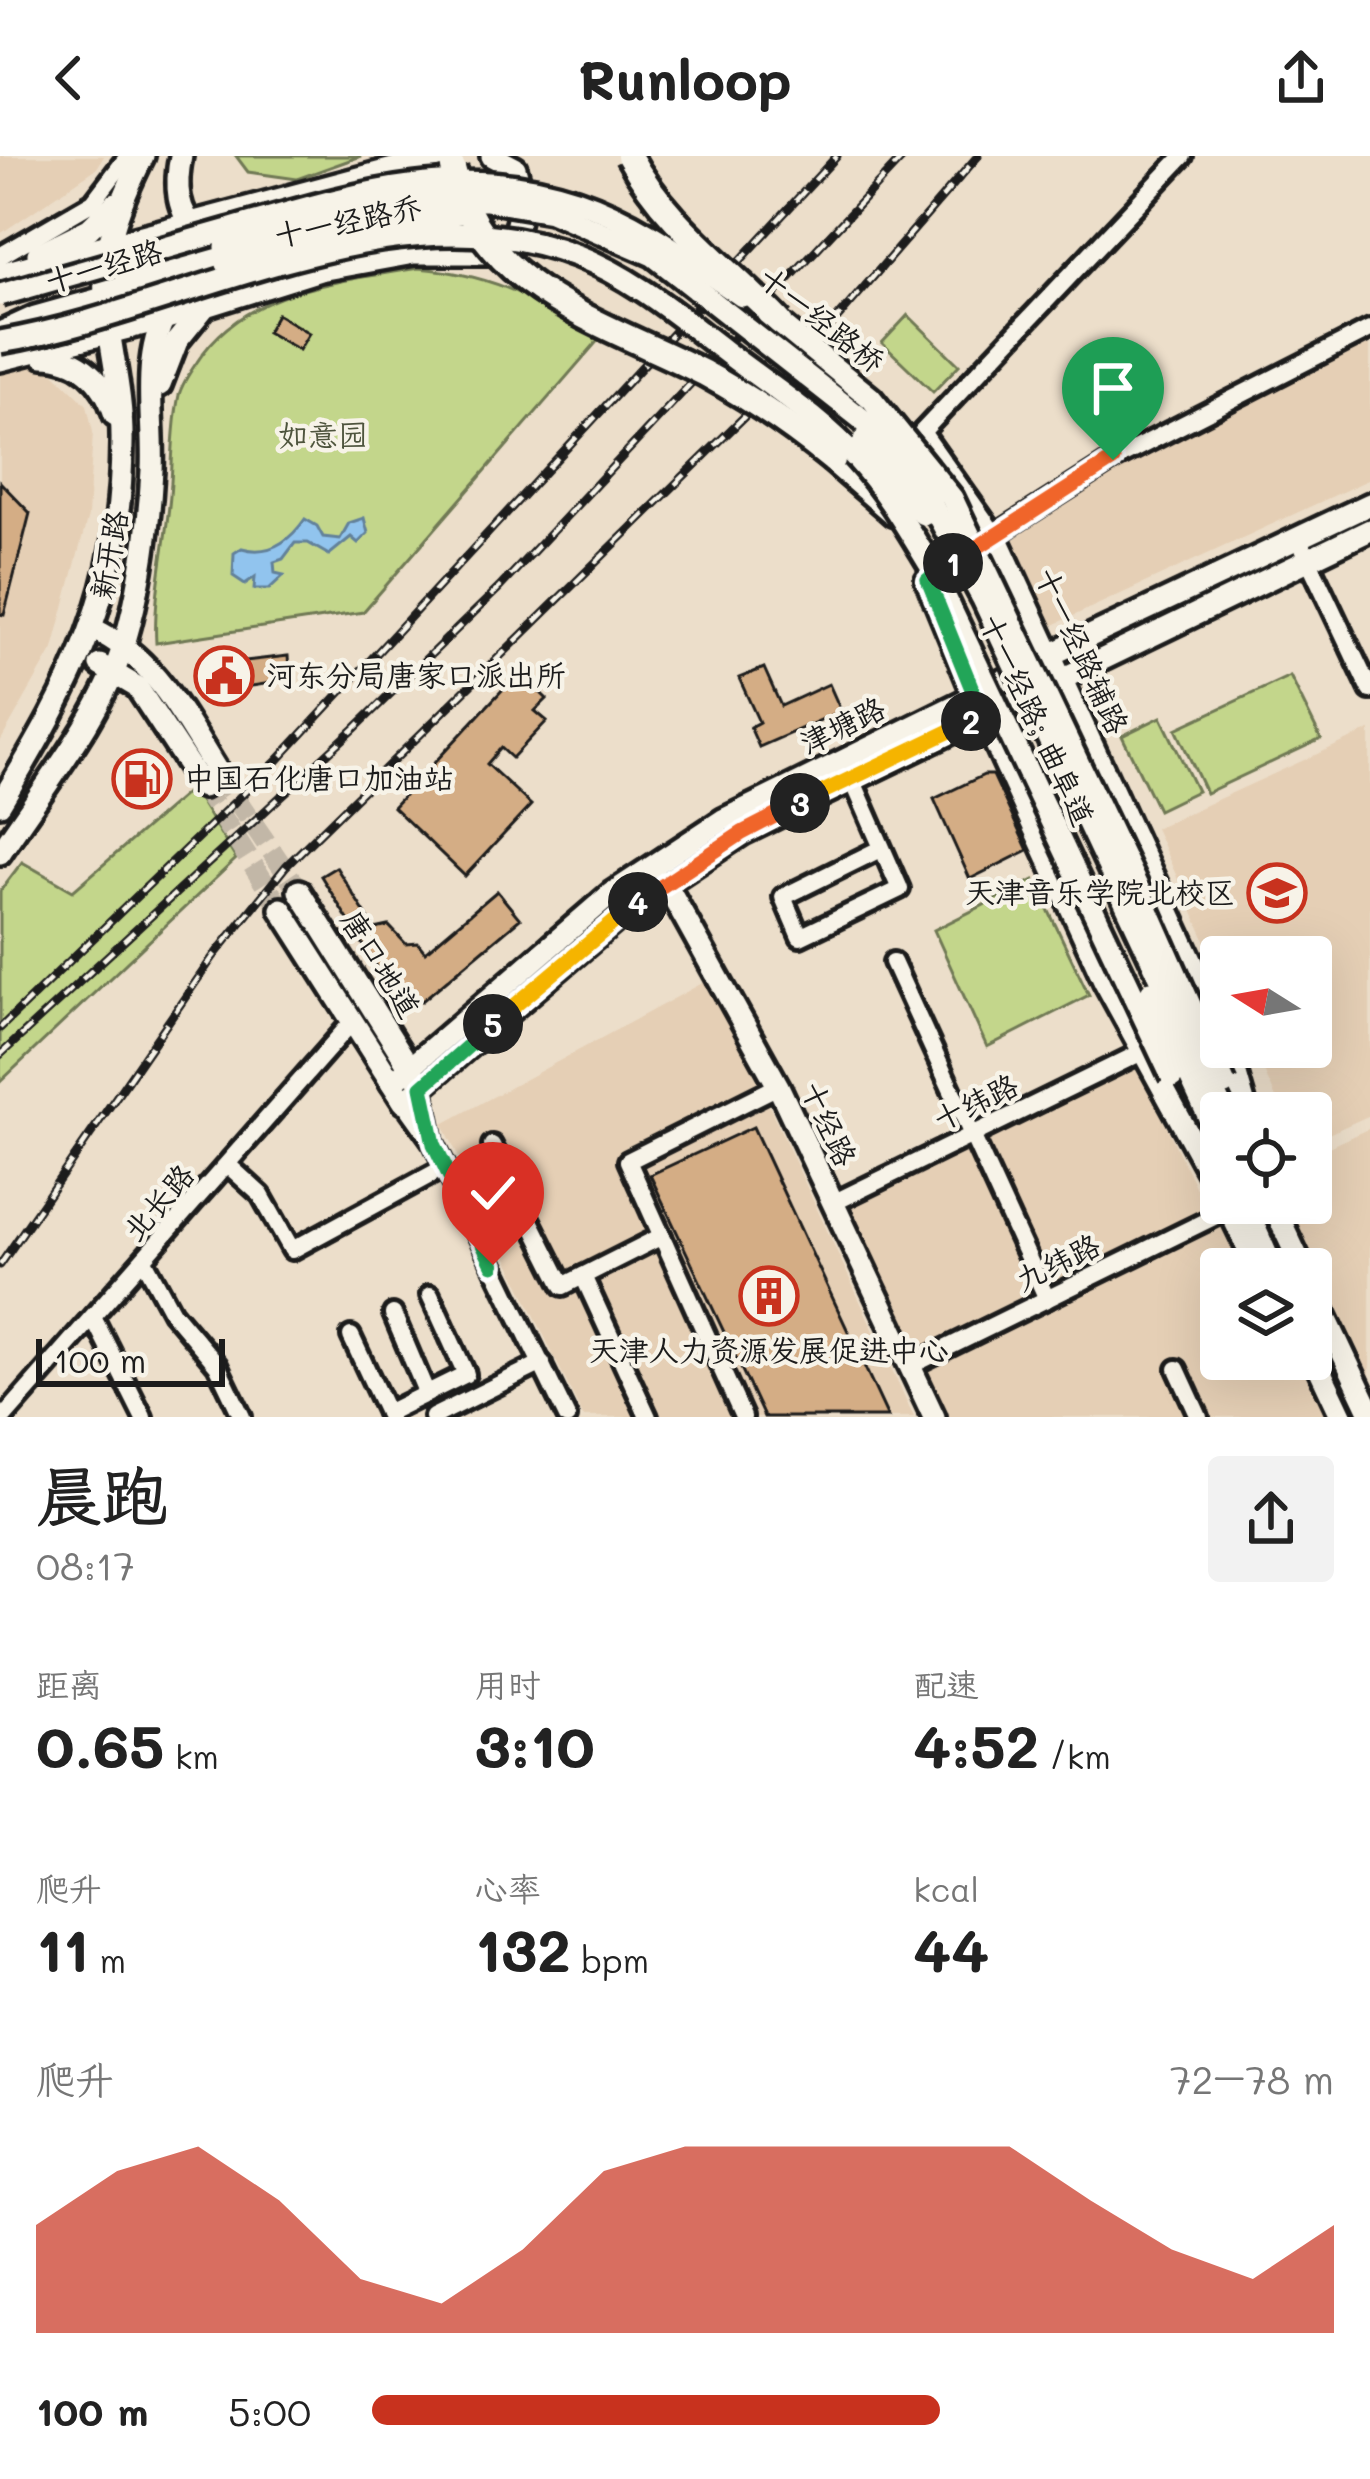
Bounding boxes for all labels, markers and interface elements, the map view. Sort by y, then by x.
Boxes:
text: Runloop [578,43,792,114]
icon: back [36,45,102,111]
icon: share [1268,45,1334,111]
street label: 十一经路乔 [270,185,425,255]
street label: 十一经路 [40,229,167,301]
street label: 十一经路桥 [751,256,894,380]
pin [1062,337,1164,460]
icon: arrive [1080,355,1146,421]
park label: 如意园 [278,414,368,454]
street label: 新开路 [81,507,136,602]
pin: 1 [923,533,983,593]
text: 1 [946,541,960,584]
street label: 十一经路辅路 [1027,560,1139,740]
street label: 十一经路; 曲阜道 [971,607,1104,832]
public building icon: 河东分局唐家口派出所 [193,645,255,707]
place label: 河东分局唐家口派出所 [266,654,566,694]
street label: 津塘路 [793,686,891,762]
pin: 2 [941,691,1001,751]
text: 2 [962,699,980,742]
fuel station icon: 中国石化唐口加油站 [111,748,173,810]
place label: 中国石化唐口加油站 [184,757,454,797]
pin: 3 [770,773,830,833]
text: 3 [790,781,810,824]
school or university icon: 天津音乐学院北校区 [1246,862,1308,924]
place label: 天津音乐学院北校区 [965,871,1235,911]
pin: 4 [608,872,668,932]
text: 4 [628,880,648,923]
street label: 唐口地道 [333,901,430,1024]
north arrow [1200,936,1332,1068]
map controls [1200,936,1332,1380]
pin: 5 [463,994,523,1054]
text: 5 [483,1002,503,1045]
street label: 十纬路 [926,1063,1024,1139]
street label: 十经路 [793,1074,867,1172]
button: locate [1200,1092,1332,1224]
pin [442,1142,544,1265]
street label: 北长路 [113,1155,202,1249]
icon: check [460,1160,526,1226]
street label: 九纬路 [1008,1223,1106,1299]
button: layers [1200,1248,1332,1380]
building icon: 天津人力资源发展促进中心 [738,1265,800,1327]
place label: 天津人力资源发展促进中心 [589,1329,949,1369]
scale bar [36,1333,225,1386]
text: 100 m [54,1338,146,1381]
text: 晨跑 [36,1451,168,1537]
button: share [1208,1456,1334,1582]
text: 08:17 [36,1539,135,1590]
text: 距离 [36,1662,102,1705]
text: 用时 [475,1662,541,1705]
text: 配速 [913,1662,979,1705]
text: 0.65 [36,1706,164,1784]
text: 3:10 [475,1706,595,1784]
text: 4:52 [913,1706,1039,1784]
text: km [164,1734,219,1777]
text: /km [1039,1734,1111,1777]
text: 爬升 [36,1866,102,1909]
text: 心率 [475,1866,541,1909]
text: kcal [913,1867,979,1910]
text: 11 [36,1910,89,1988]
text: 132 [475,1910,571,1988]
text: 44 [913,1910,989,1988]
text: m [89,1938,126,1981]
text: bpm [571,1938,649,1981]
text: 爬升 [36,2053,114,2104]
text: 72–78 m [1170,2053,1334,2104]
text: 100 m [36,2385,148,2436]
text: 5:00 [228,2385,311,2436]

